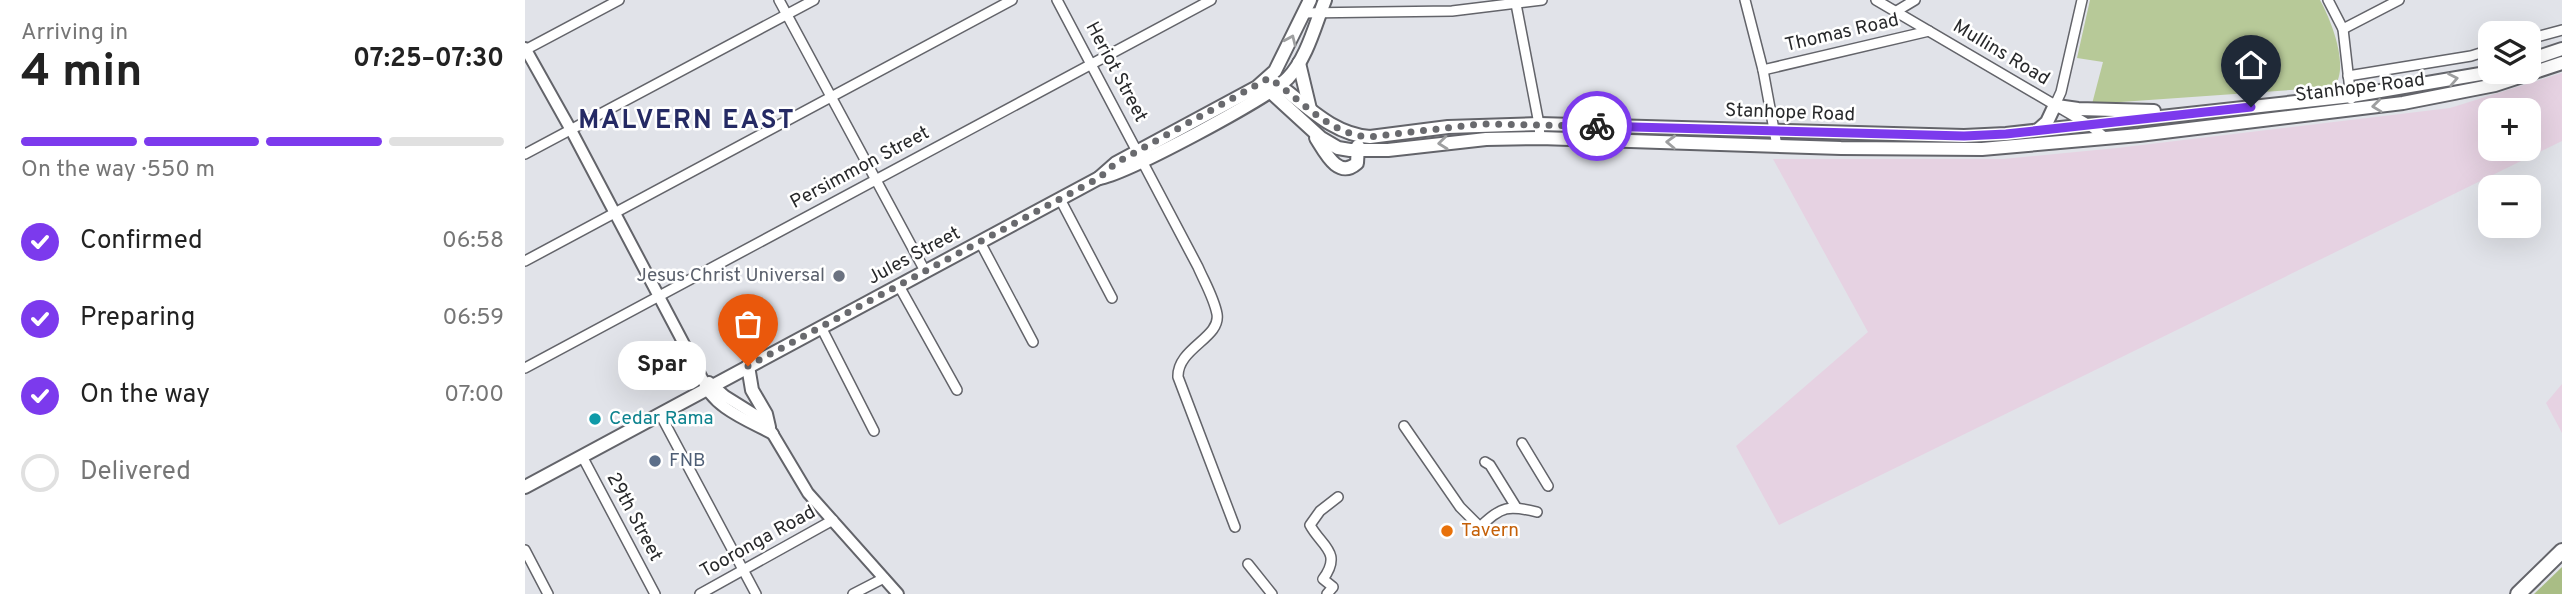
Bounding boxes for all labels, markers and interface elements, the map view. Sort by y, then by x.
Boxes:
street label: Thomas Road [1783,8,1901,58]
street label: Mullins Road [1948,15,2054,91]
street label: Heriot Street [1080,18,1152,126]
text: Arriving in [21,19,128,48]
map controls [2478,21,2541,238]
button: layers [2478,21,2541,84]
one-way arrow [1283,35,1297,47]
pin [2221,35,2281,107]
text: 07:25–07:30 [353,43,504,76]
text: 4 min [21,44,143,103]
icon: home [2232,46,2270,84]
street label: Stanhope Road [2294,68,2426,108]
one-way arrow [2447,73,2459,88]
courier [1562,91,1632,161]
one-way arrow [2371,98,2382,113]
button: + [2478,98,2541,161]
street label: Stanhope Road [1724,99,1856,127]
district label: MALVERN EAST [578,105,796,138]
icon: bike [1578,107,1616,145]
street label: Persimmon Street [786,121,934,215]
one-way arrow [1665,135,1676,150]
one-way arrow [1438,136,1449,151]
text: On the way · 550 m [21,156,215,185]
button: − [2478,175,2541,238]
street label: Jules Street [863,222,965,290]
icon: check [21,223,59,261]
text: Confirmed [80,225,203,258]
text: 06:58 [442,227,504,256]
place label: Jesus Christ Universal [637,264,825,288]
marker: Jesus Christ Universal [831,268,847,284]
pin [718,294,778,366]
icon: check [21,300,59,338]
text: Preparing [80,302,195,335]
text: 06:59 [443,304,504,333]
icon: bag [729,305,767,343]
callout: Spar [619,342,706,390]
text: Spar [637,351,687,380]
icon: check [21,377,59,415]
text: On the way [80,379,210,412]
text: 07:00 [444,381,504,410]
place label: Cedar Rama [609,407,714,431]
marker: Cedar Rama [587,411,603,427]
place label: FNB [669,449,706,473]
marker: FNB [647,453,663,469]
text: Delivered [80,456,191,489]
street label: 29th Street [601,468,667,566]
street label: Tooronga Road [696,500,820,584]
place label: Tavern [1461,519,1519,543]
marker: Tavern [1439,523,1455,539]

